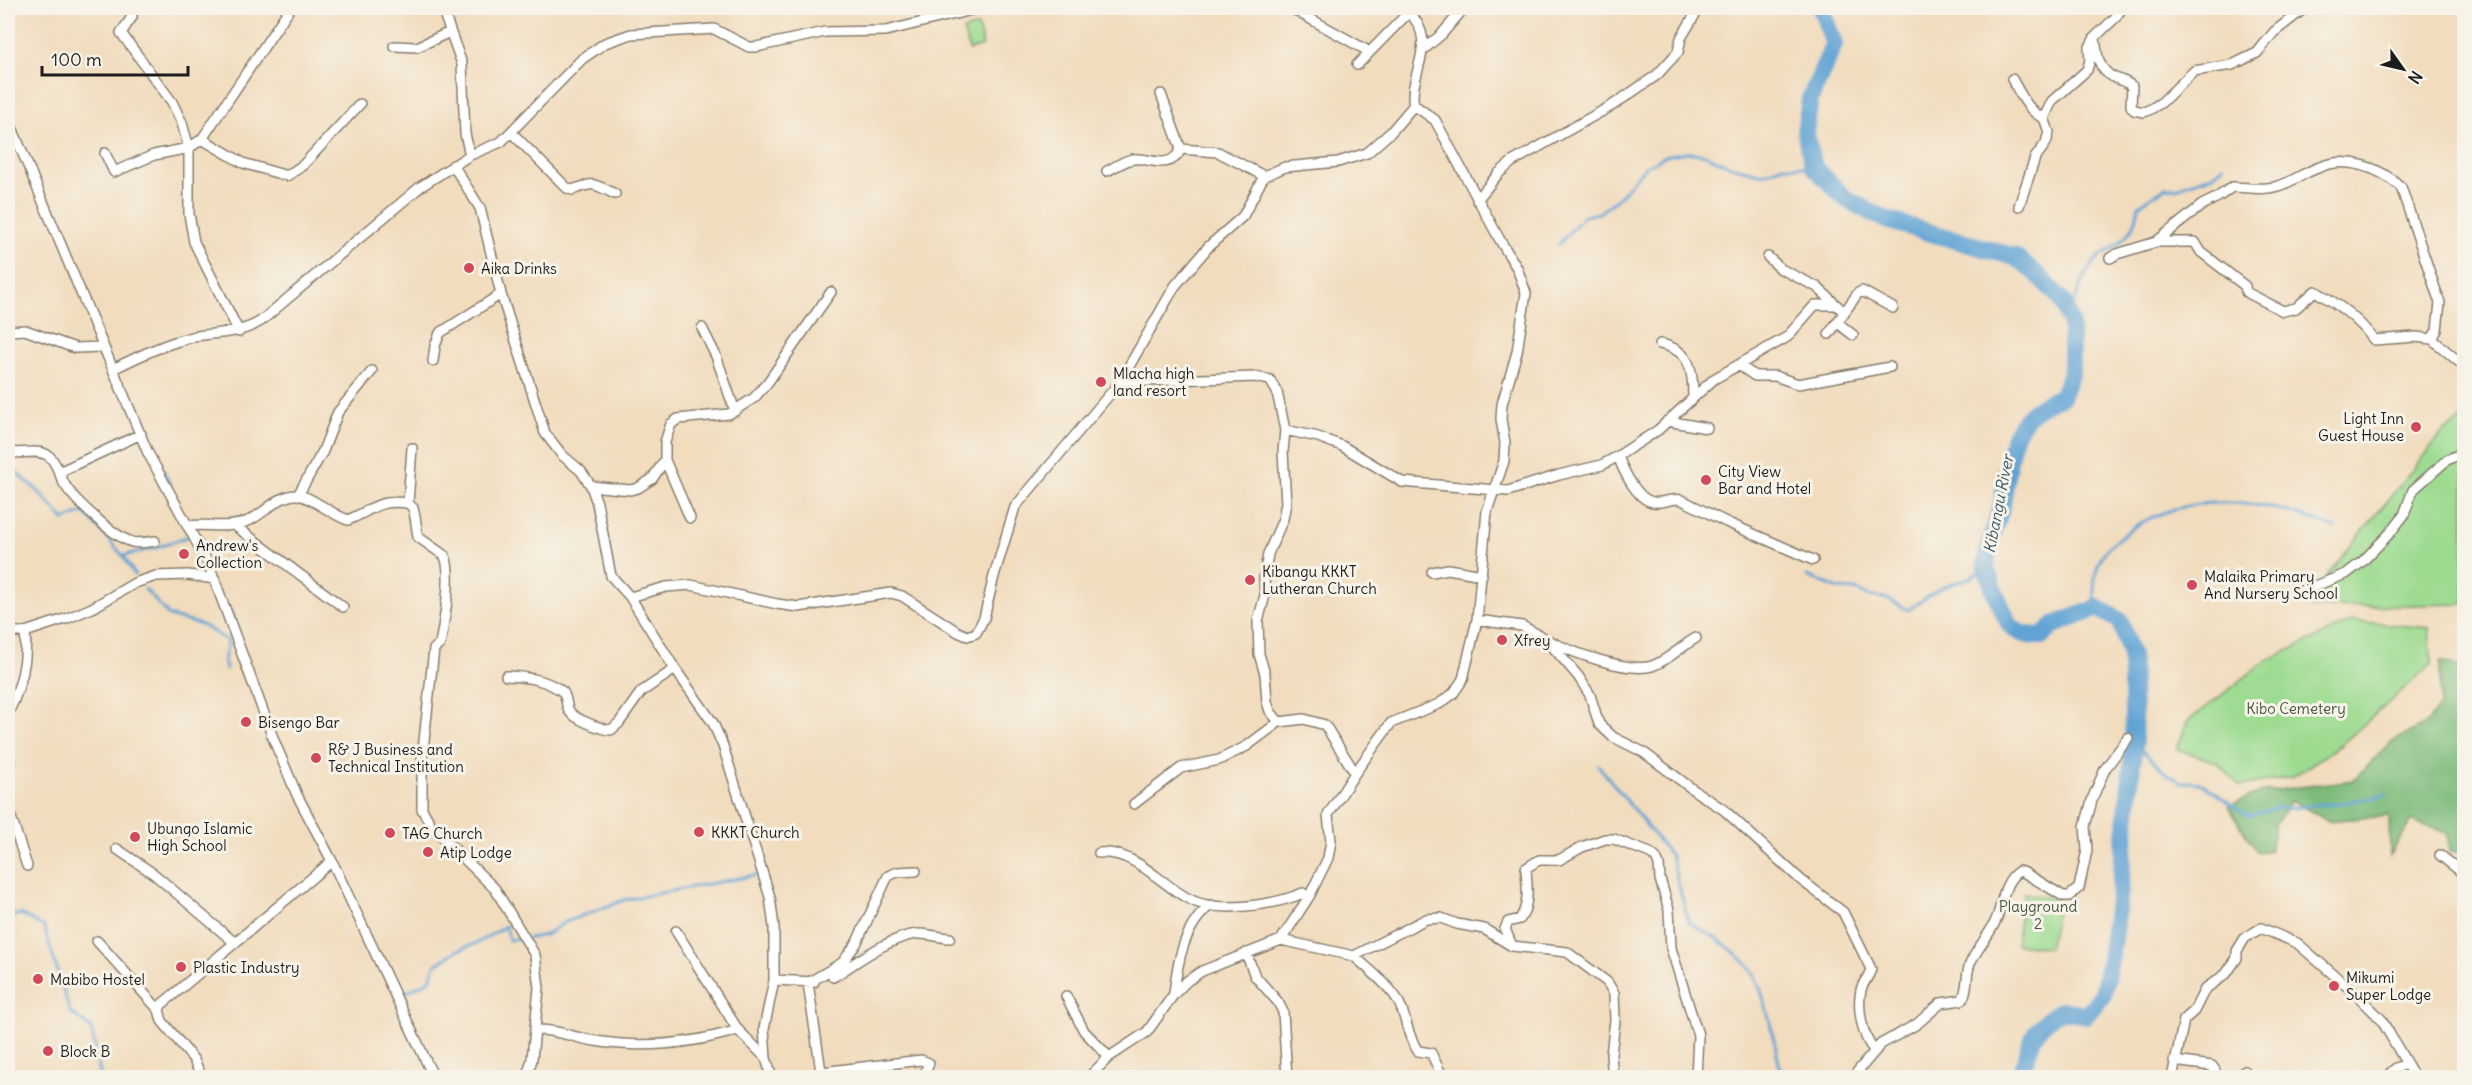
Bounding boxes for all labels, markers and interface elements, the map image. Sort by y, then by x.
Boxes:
scale bar [42,39,188,77]
north arrow [2373,39,2433,99]
text: 100 m [51,48,102,71]
text: N [2404,67,2427,88]
place label: Aika Drinks [481,259,557,278]
marker: Aika Drinks [462,261,476,275]
place label: Mlacha high land resort [1113,364,1195,400]
marker: Mlacha high land resort [1094,375,1108,389]
place label: Light Inn Guest House [2318,409,2404,445]
marker: Light Inn Guest House [2409,420,2423,434]
water label: Kibangu River [1979,451,2018,555]
place label: City View Bar and Hotel [1718,462,1811,498]
marker: City View Bar and Hotel [1699,473,1713,487]
place label: Andrew's Collection [196,536,262,572]
marker: Andrew's Collection [177,547,191,561]
place label: Kibangu KKKT Lutheran Church [1262,562,1377,598]
place label: Malaika Primary And Nursery School [2204,567,2338,603]
marker: Kibangu KKKT Lutheran Church [1243,573,1257,587]
marker: Malaika Primary And Nursery School [2185,578,2199,592]
place label: Xfrey [1514,631,1550,650]
marker: Xfrey [1495,633,1509,647]
park label: Kibo Cemetery [2246,699,2346,718]
place label: Bisengo Bar [258,713,340,732]
marker: Bisengo Bar [239,715,253,729]
place label: R& J Business and Technical Institution [328,740,464,776]
marker: R& J Business and Technical Institution [309,751,323,765]
place label: Ubungo Islamic High School [147,819,253,855]
place label: KKKT Church [711,823,800,842]
place label: TAG Church [402,824,483,843]
marker: KKKT Church [692,825,706,839]
marker: TAG Church [383,826,397,840]
marker: Ubungo Islamic High School [128,830,142,844]
place label: Atip Lodge [440,843,512,862]
marker: Atip Lodge [421,845,435,859]
park label: Playground 2 [1999,897,2077,933]
place label: Plastic Industry [193,958,300,977]
marker: Plastic Industry [174,960,188,974]
place label: Mikumi Super Lodge [2346,968,2431,1004]
place label: Mabibo Hostel [50,970,145,989]
marker: Mabibo Hostel [31,972,45,986]
marker: Mikumi Super Lodge [2327,979,2341,993]
place label: Block B [60,1042,110,1061]
marker: Block B [41,1044,55,1058]

